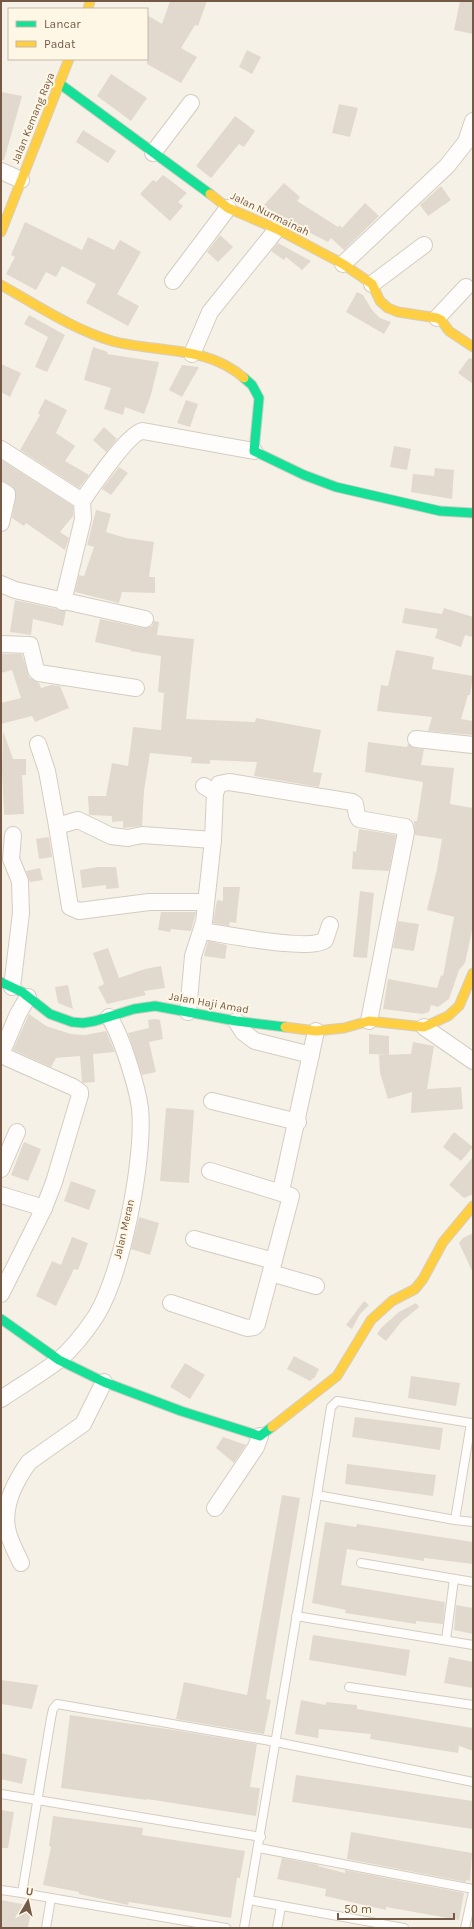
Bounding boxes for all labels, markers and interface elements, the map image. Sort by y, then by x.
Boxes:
legend [8,8,148,60]
text: Lancar [44,17,81,31]
text: Padat [44,37,76,51]
street label: Jalan Kemang Raya [9,71,57,165]
street label: Jalan Nurmainah [229,189,311,239]
street label: Jalan Haji Amad [168,990,250,1016]
street label: Jalan Meran [111,1198,137,1260]
north arrow [8,1881,48,1921]
text: U [25,1885,34,1899]
scale bar [338,1895,454,1921]
text: 50 m [344,1902,372,1916]

